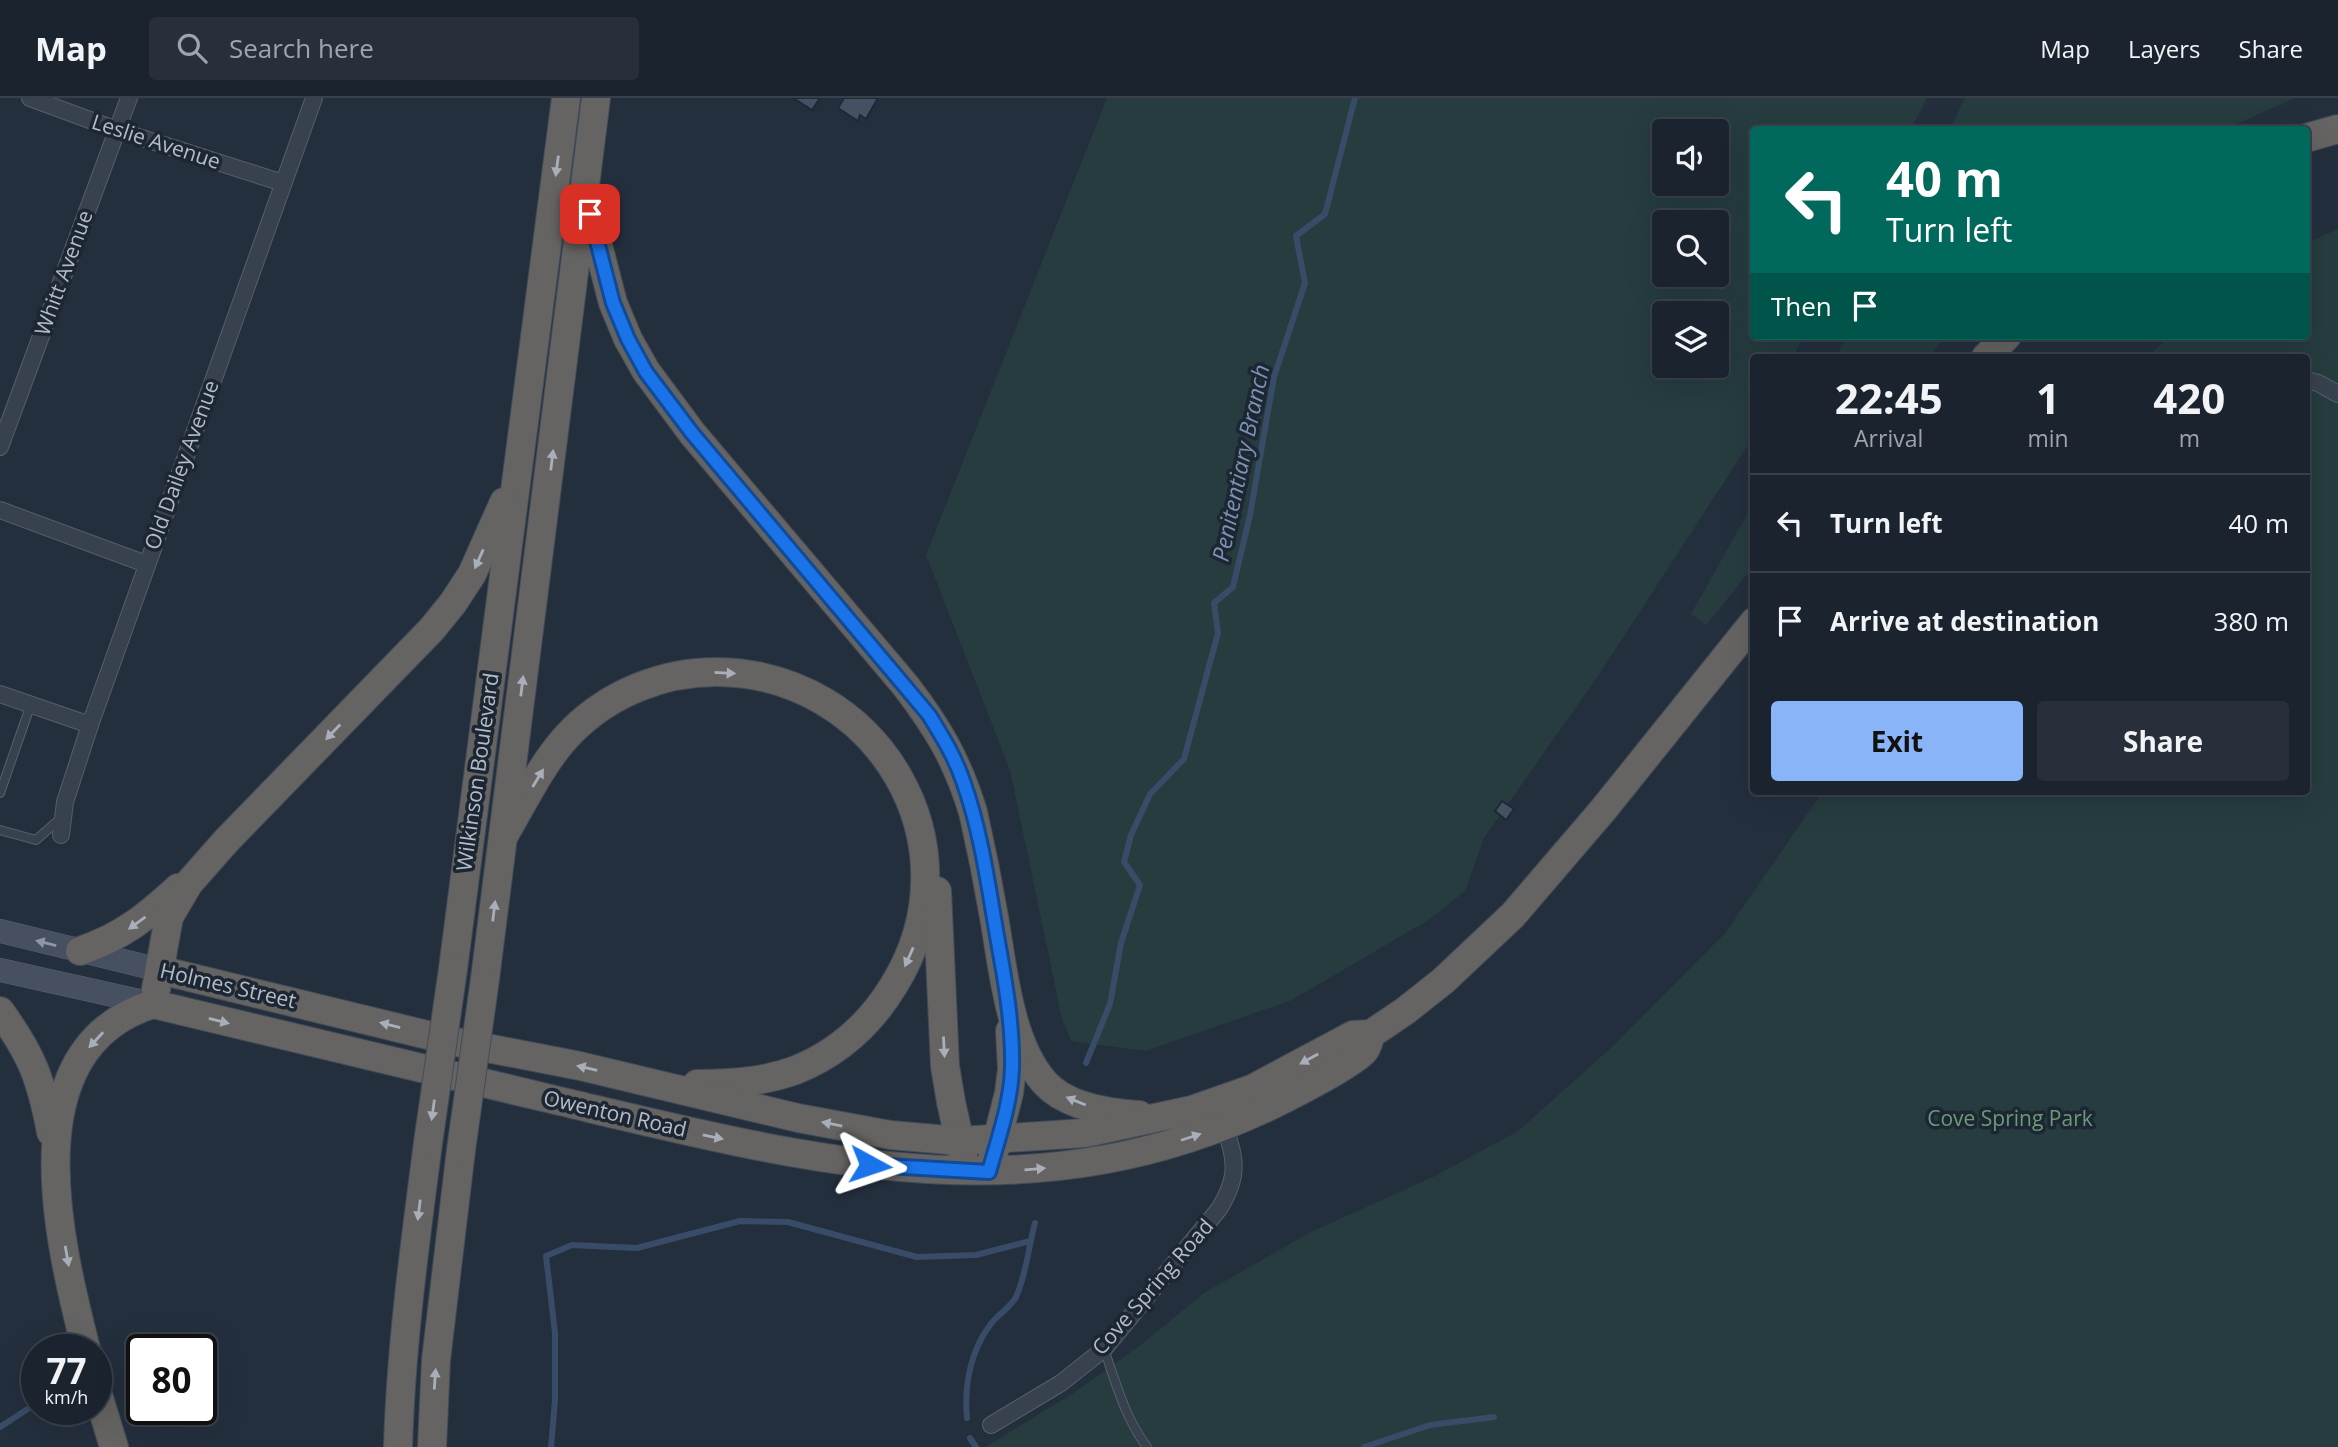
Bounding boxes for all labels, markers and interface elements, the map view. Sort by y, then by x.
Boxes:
search box [149,17,639,80]
text: Map [35,26,107,71]
icon: search [173,29,211,67]
text: Search here [229,30,374,66]
text: Map [2040,32,2090,65]
text: Layers [2128,32,2201,65]
text: Share [2239,32,2303,65]
street label: Leslie Avenue [88,107,224,175]
map controls [1652,119,1729,378]
button: sound [1652,119,1729,196]
text: 40 m [1886,145,2003,211]
icon: left [1771,154,1862,245]
one-way arrow [552,155,563,177]
pin [560,184,620,244]
icon: arrive [571,195,609,233]
street label: Whitt Avenue [27,206,99,339]
text: Turn left [1886,208,2012,251]
button: search [1652,210,1729,287]
icon: arrive [1846,287,1884,325]
text: Then [1771,288,1832,324]
button: layers [1652,301,1729,378]
water label: Penitentiary Branch [1204,361,1277,564]
text: 22:45 [1835,369,1943,426]
text: 1 [2036,369,2060,426]
text: 420 [2153,369,2225,426]
street label: Old Dailey Avenue [137,376,225,553]
text: Arrival [1854,422,1923,454]
text: min [2027,422,2069,454]
text: m [2179,422,2200,454]
one-way arrow [546,449,557,471]
icon: left [1771,504,1809,542]
text: Turn left [1830,505,1942,541]
text: 40 m [2228,505,2289,541]
one-way arrow [473,549,485,569]
icon: arrive [1771,602,1809,640]
text: Arrive at destination [1830,603,2099,639]
text: 380 m [2214,603,2289,639]
one-way arrow [714,668,736,679]
street label: Wilkinson Boulevard [449,671,505,873]
one-way arrow [517,674,528,696]
button: Exit [1771,701,2023,781]
button: Share [2037,701,2289,781]
one-way arrow [325,723,341,740]
one-way arrow [532,769,544,788]
one-way arrow [488,900,499,922]
one-way arrow [127,916,146,930]
one-way arrow [35,937,57,948]
one-way arrow [903,947,915,967]
street label: Holmes Street [157,956,299,1014]
one-way arrow [208,1016,230,1027]
one-way arrow [379,1019,401,1030]
one-way arrow [88,1031,104,1048]
one-way arrow [939,1036,950,1058]
one-way arrow [1299,1053,1319,1065]
one-way arrow [576,1062,598,1073]
street label: Owenton Road [541,1083,689,1143]
one-way arrow [1065,1096,1086,1107]
one-way arrow [427,1099,438,1121]
park label: Cove Spring Park [1927,1104,2093,1132]
one-way arrow [821,1119,843,1130]
position arrow [833,1128,907,1202]
one-way arrow [702,1131,724,1142]
one-way arrow [1181,1131,1202,1141]
one-way arrow [1024,1163,1046,1174]
one-way arrow [414,1199,425,1221]
street label: Cove Spring Road [1085,1212,1219,1360]
one-way arrow [62,1245,73,1267]
speed limit sign: 80 [126,1334,217,1425]
text: 77 [46,1347,87,1394]
one-way arrow [430,1368,441,1390]
text: km/h [45,1385,88,1409]

